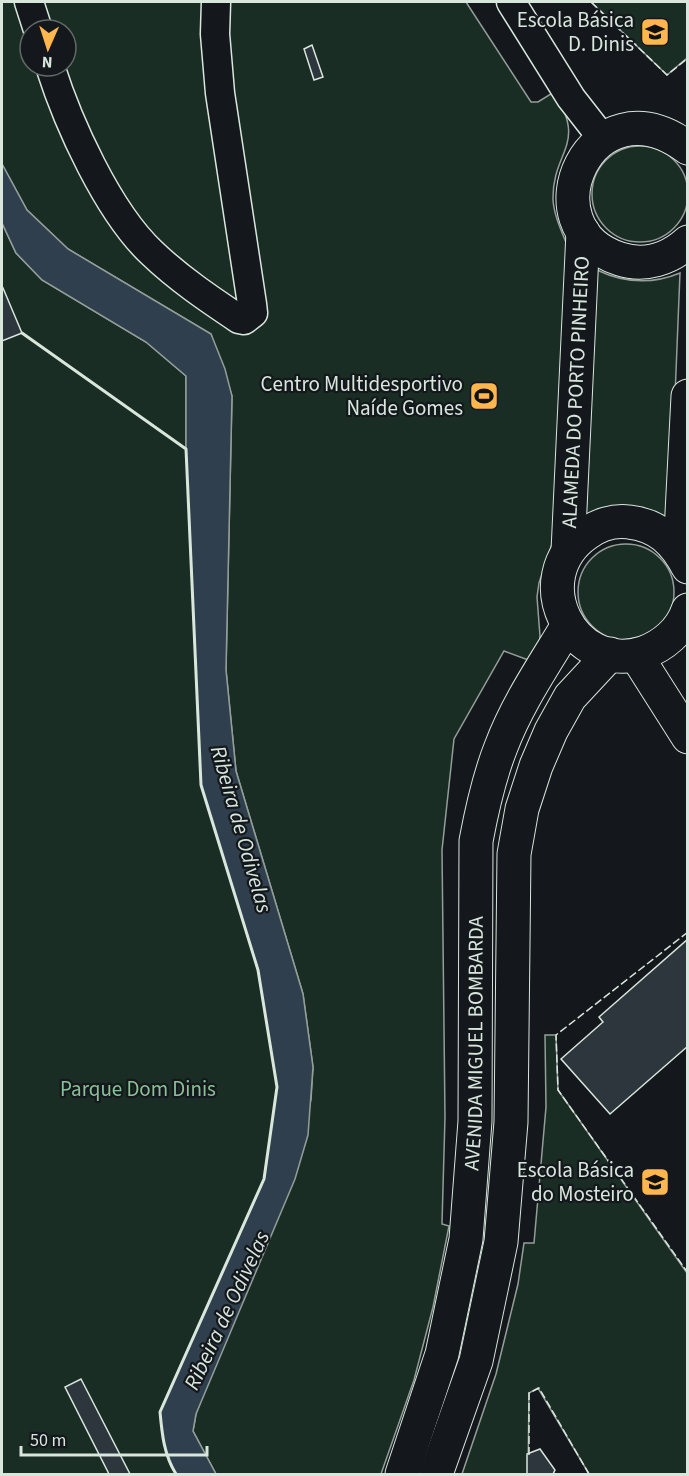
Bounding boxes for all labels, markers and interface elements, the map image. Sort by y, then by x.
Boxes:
place label: Escola Básica D. Dinis [517,5,634,59]
school or university icon: Escola Básica D. Dinis [639,16,671,48]
north arrow [18,18,78,78]
text: N [41,51,53,73]
street label: ALAMEDA DO PORTO PINHEIRO [554,255,597,529]
place label: Centro Multidesportivo Naíde Gomes [260,369,463,423]
sports icon: Centro Multidesportivo Naíde Gomes [468,380,500,412]
water label: Ribeira de Odivelas [202,742,280,917]
street label: AVENIDA MIGUEL BOMBARDA [456,915,491,1172]
park label: Parque Dom Dinis [60,1074,216,1104]
place label: Escola Básica do Mosteiro [517,1155,634,1209]
school or university icon: Escola Básica do Mosteiro [639,1166,671,1198]
water label: Ribeira de Odivelas [176,1225,278,1395]
scale bar [21,1419,207,1457]
text: 50 m [30,1428,66,1453]

